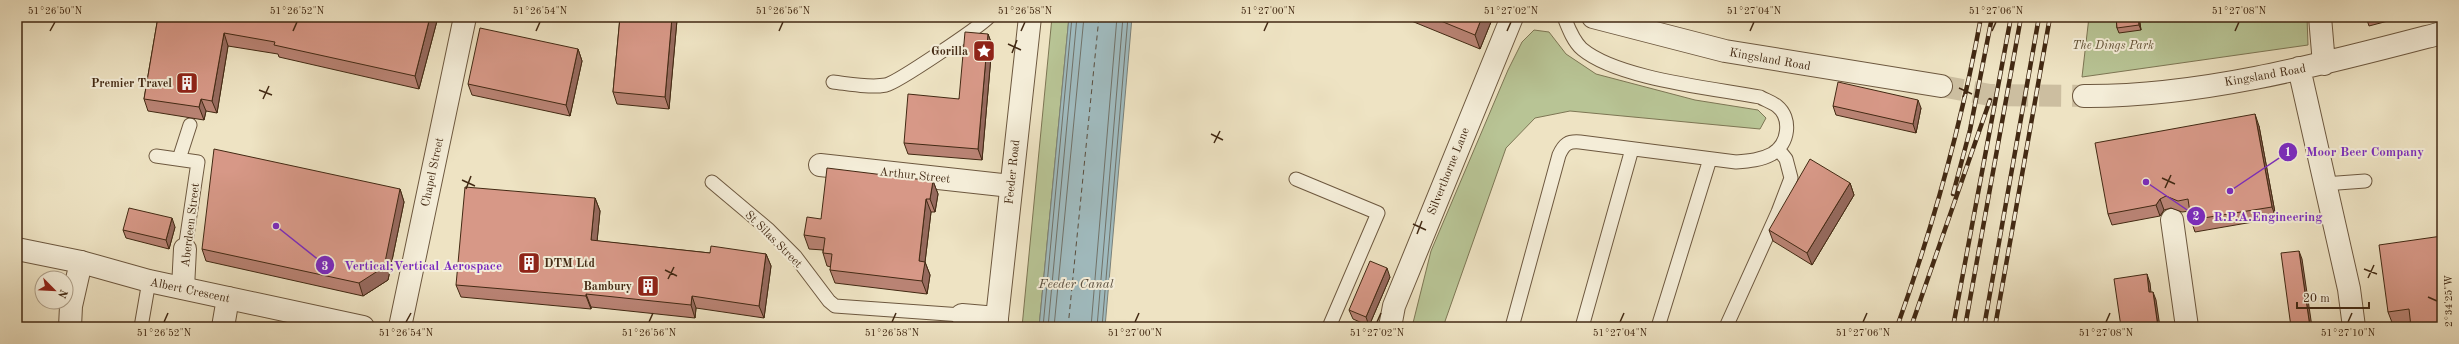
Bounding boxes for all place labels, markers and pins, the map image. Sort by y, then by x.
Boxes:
place icon: Gorilla [971,38,997,64]
place label: Gorilla [931,46,968,58]
building icon: Premier Travel [174,70,200,96]
place label: Premier Travel [91,78,172,90]
callout: Moor Beer Company [2278,139,2432,164]
callout: R.P.A.Engineering [2186,204,2331,229]
building icon: DTM Ltd [516,250,542,276]
callout: Vertical;Vertical Aerospace [315,253,510,278]
place label: DTM Ltd [544,258,595,270]
building icon: Bambury [635,273,661,299]
place label: Bambury [583,281,632,293]

